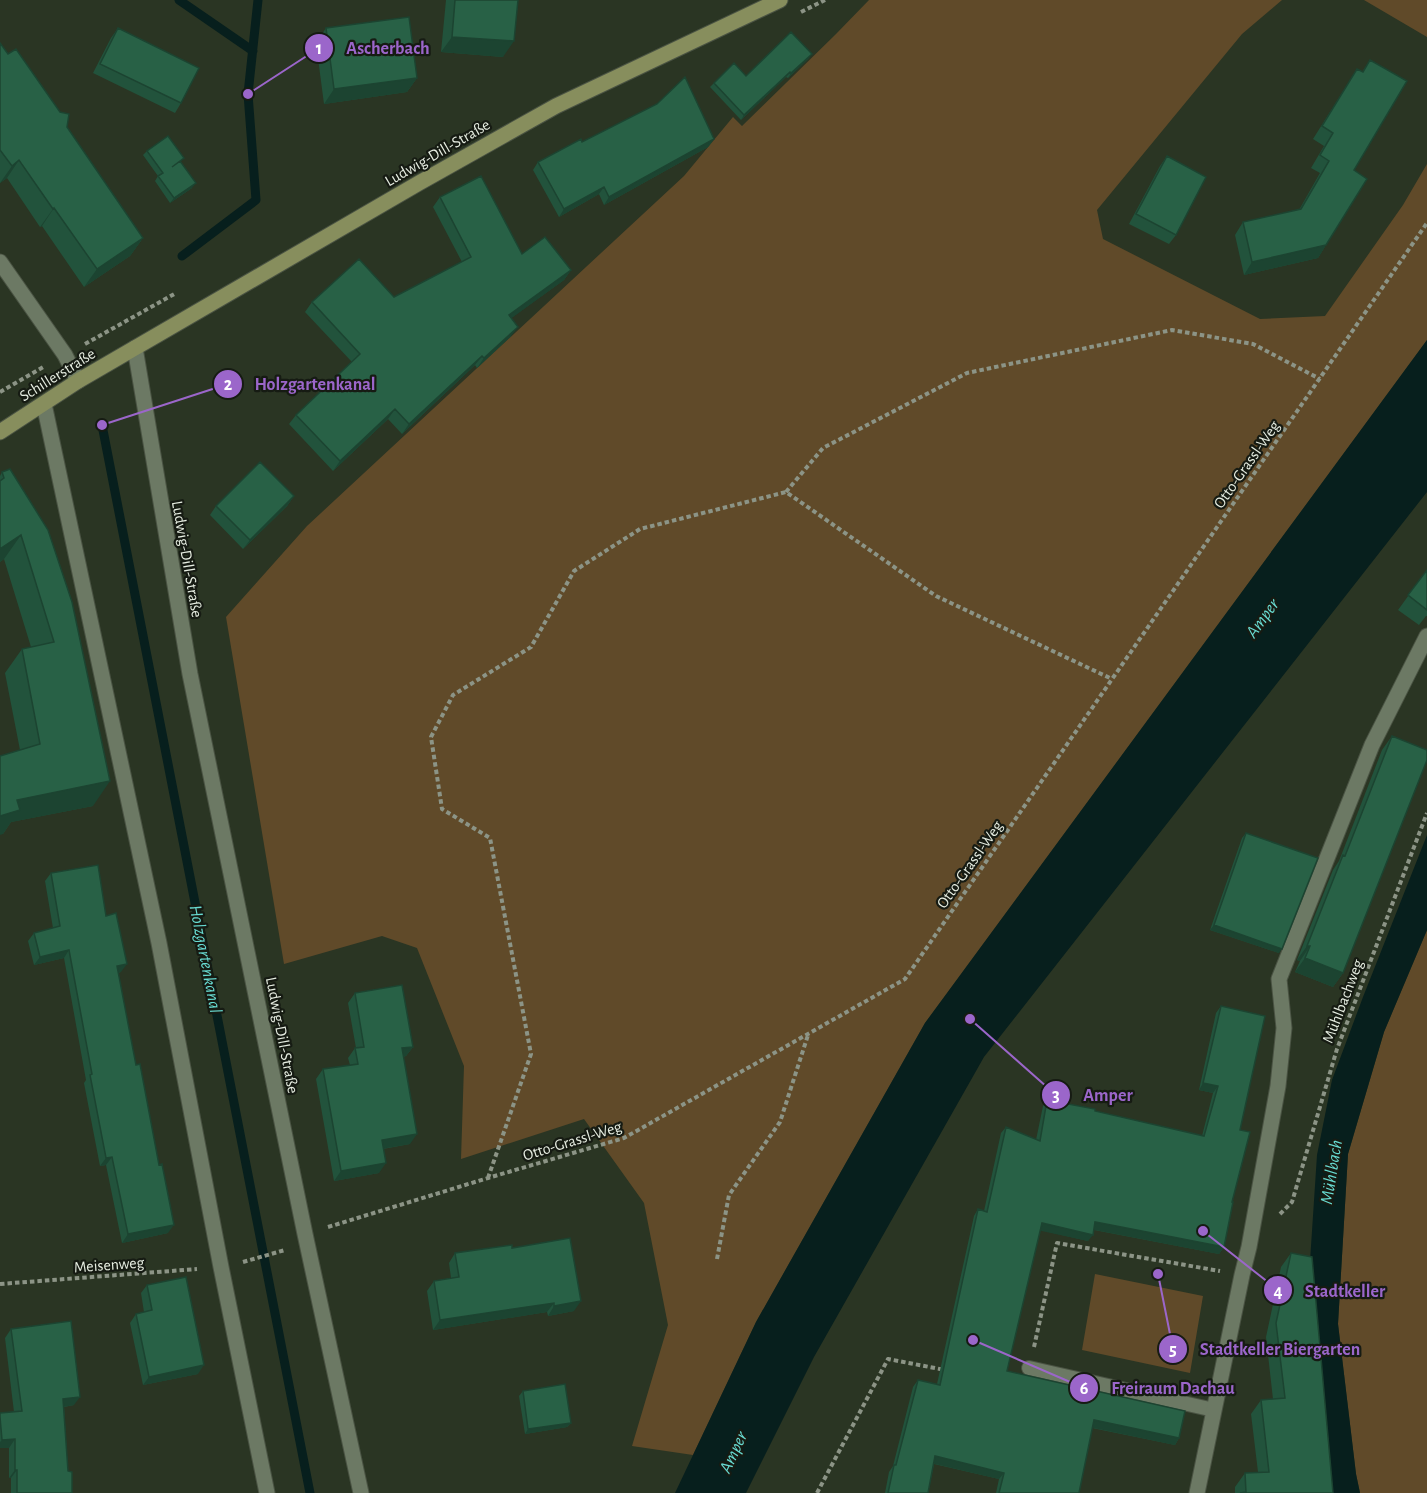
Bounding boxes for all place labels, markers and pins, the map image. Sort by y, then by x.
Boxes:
callout: Ascherbach [304,30,441,66]
callout: Holzgartenkanal [213,366,388,402]
callout: Amper [1041,1077,1145,1113]
callout: Stadtkeller [1263,1272,1397,1308]
callout: Stadtkeller Biergarten [1158,1331,1373,1367]
callout: Freiraum Dachau [1069,1370,1247,1406]

